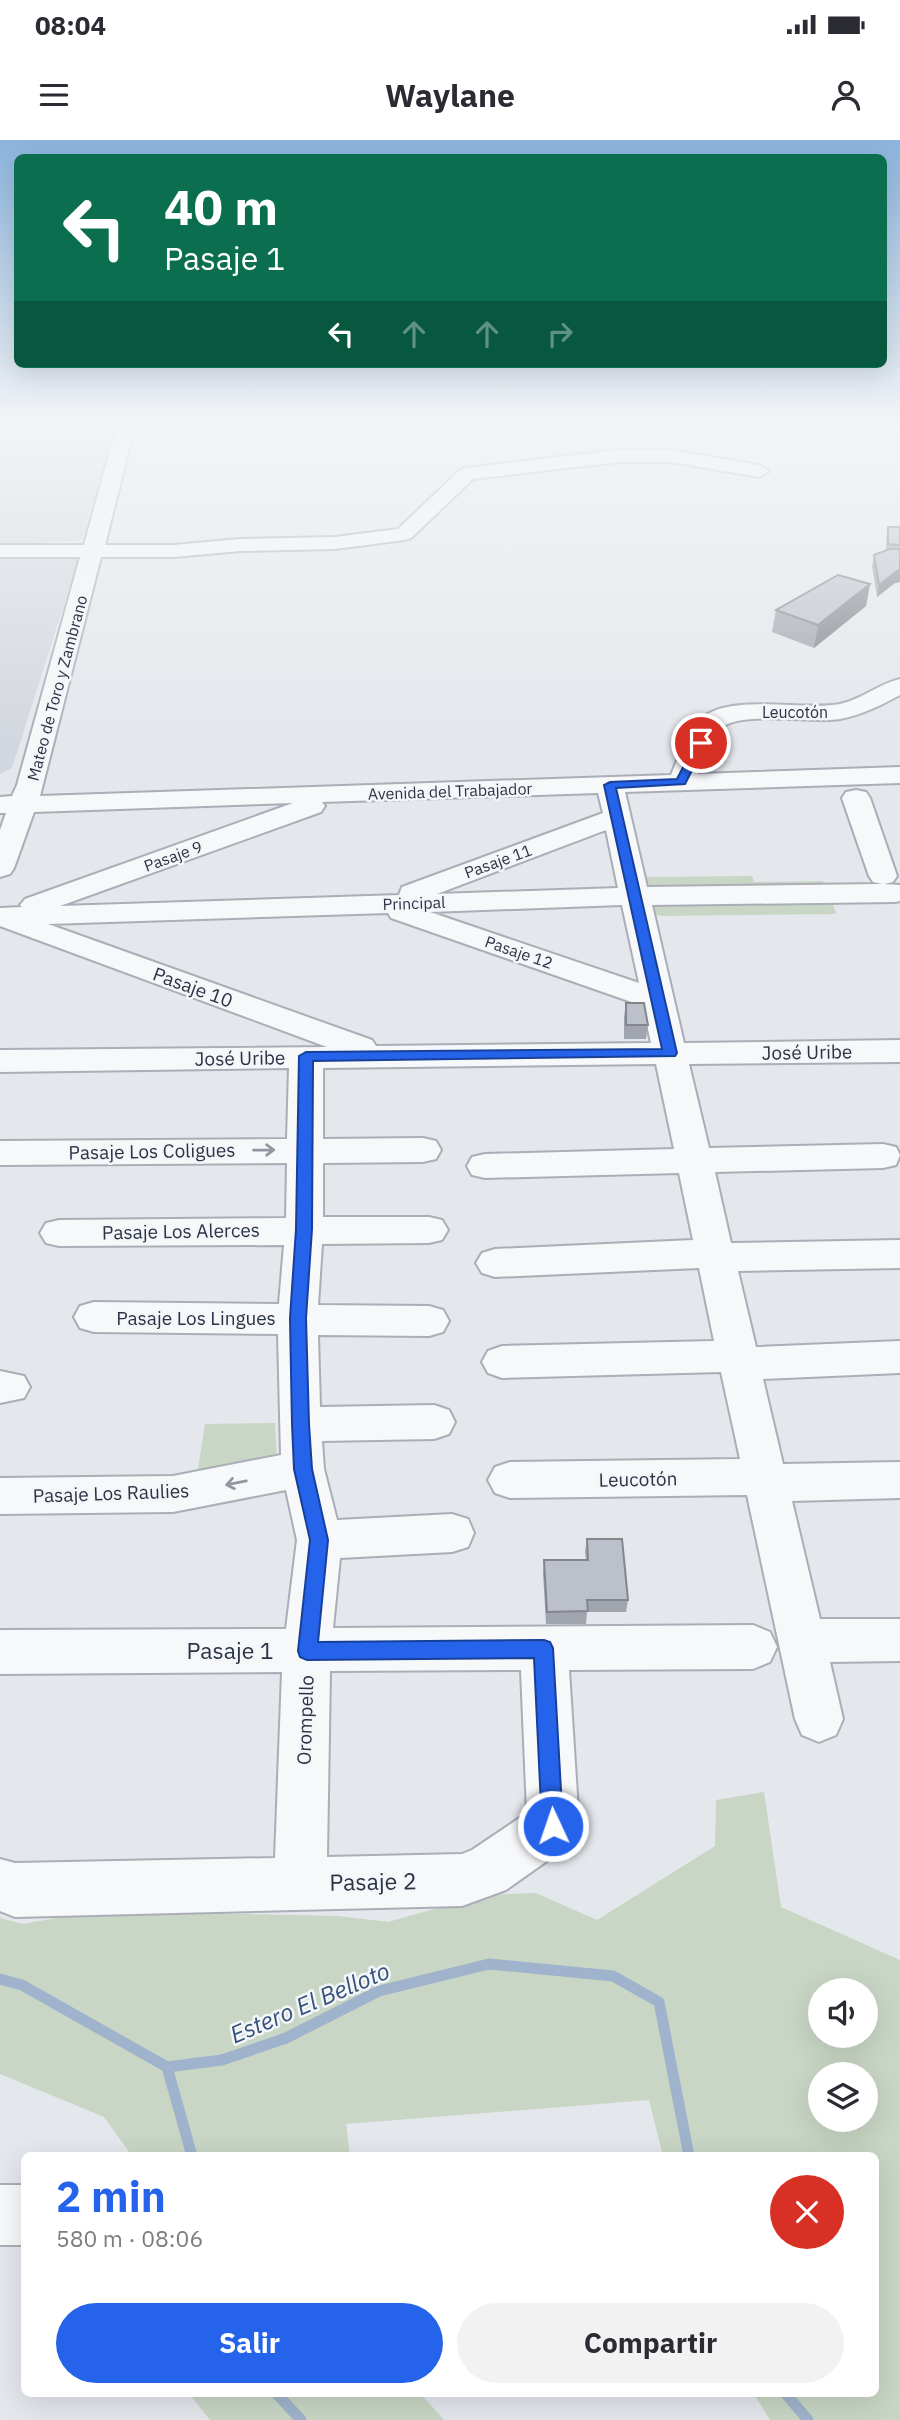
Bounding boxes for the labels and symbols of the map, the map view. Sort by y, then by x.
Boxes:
street label: Mateo de Toro y Zambrano [23,593,91,783]
street label: Leucotón [762,702,828,722]
pin [671,713,731,773]
street label: Avenida del Trabajador [367,778,533,804]
street label: Pasaje 9 [141,836,205,876]
street label: Pasaje 11 [462,840,534,882]
street label: Principal [382,892,446,914]
street label: Pasaje 12 [483,931,555,973]
street label: Pasaje 10 [150,961,236,1013]
street label: José Uribe [762,1039,852,1065]
street label: José Uribe [195,1045,285,1071]
street label: Pasaje Los Coligues [68,1138,236,1164]
one-way arrow [252,1143,275,1157]
street label: Pasaje Los Alerces [102,1218,260,1244]
street label: Pasaje Los Lingues [116,1306,276,1330]
street label: Leucotón [598,1466,678,1492]
one-way arrow [225,1476,248,1490]
street label: Pasaje Los Raulies [32,1478,190,1508]
street label: Pasaje 1 [186,1635,274,1665]
street label: Orompello [291,1675,319,1765]
position arrow [516,1789,590,1863]
street label: Pasaje 2 [329,1865,417,1897]
water label: Estero El Belloto [225,1954,394,2050]

